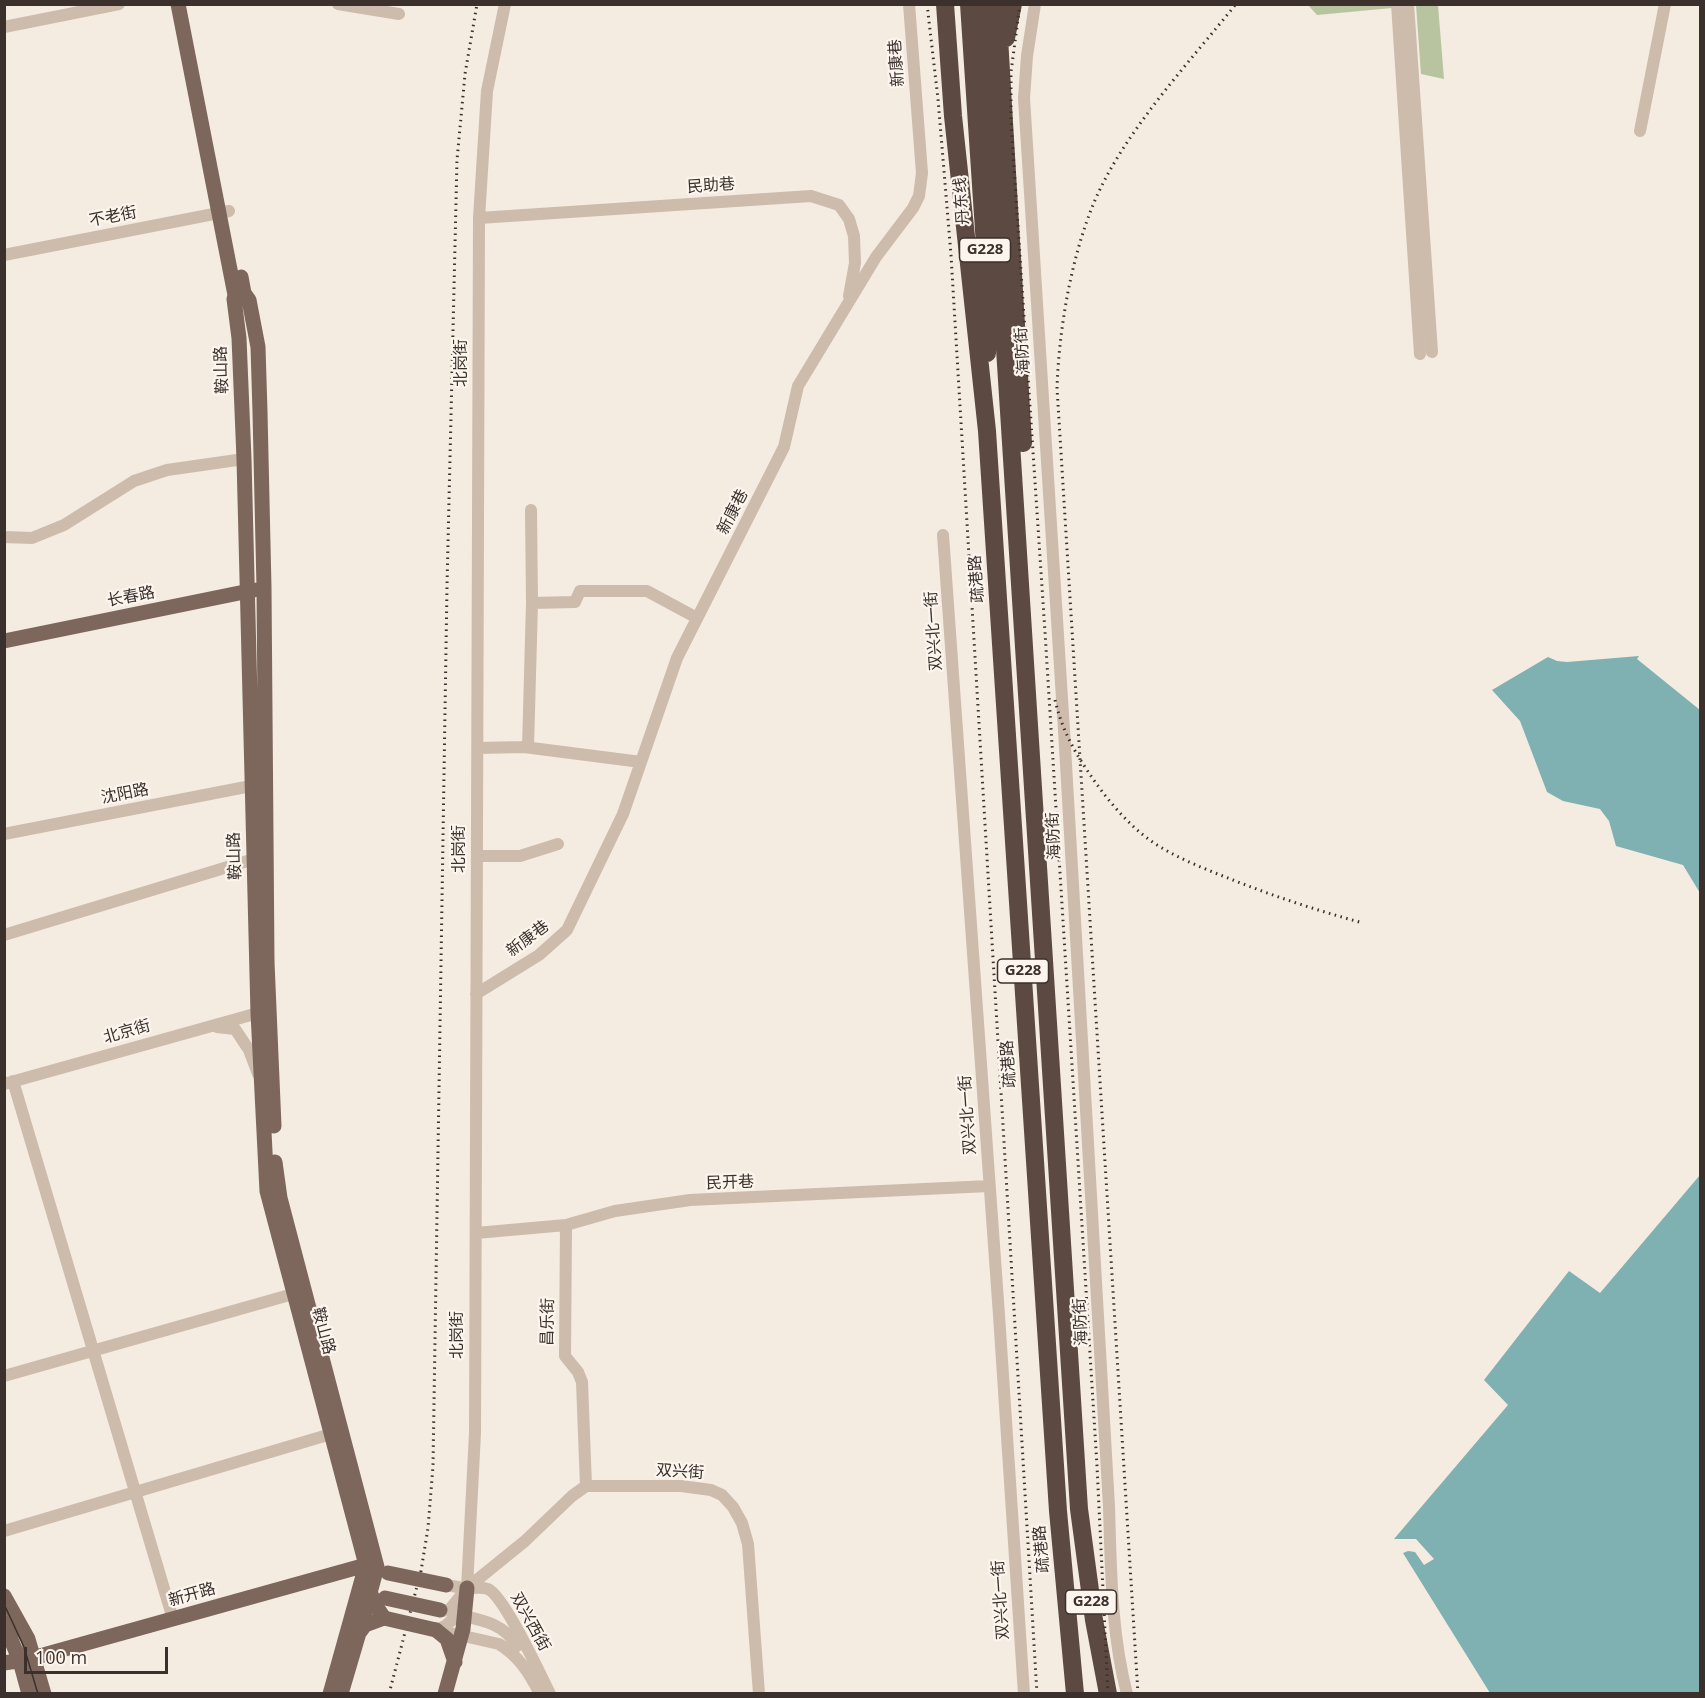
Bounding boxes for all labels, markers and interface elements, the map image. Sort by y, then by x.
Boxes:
street label: 新康巷 [886,38,908,88]
street label: 民助巷 [686,175,736,197]
street label: 丹东线 [951,176,973,226]
street label: 不老街 [88,203,138,231]
road number: G228 [960,238,1010,262]
street label: 海防街 [1012,326,1034,376]
street label: 北岗街 [451,339,471,387]
street label: 鞍山路 [212,346,232,394]
street label: 新康巷 [714,486,752,538]
street label: 疏港路 [966,554,988,604]
street label: 长春路 [106,583,156,611]
street label: 双兴北一街 [922,590,946,672]
street label: 沈阳路 [100,780,150,808]
street label: 海防街 [1043,812,1065,860]
street label: 北岗街 [449,825,469,873]
street label: 鞍山路 [225,832,245,880]
street label: 新康巷 [503,917,553,961]
road number: G228 [998,959,1048,983]
street label: 北京街 [101,1016,153,1048]
street label: 疏港路 [998,1039,1020,1089]
street label: 双兴北一街 [956,1074,980,1156]
street label: 民开巷 [706,1173,754,1193]
street label: 昌乐街 [538,1298,558,1346]
street label: 海防街 [1070,1298,1092,1346]
street label: 鞍山路 [308,1305,338,1357]
street label: 北岗街 [447,1311,467,1359]
street label: 双兴街 [655,1461,705,1483]
street label: 疏港路 [1030,1524,1054,1574]
street label: 双兴北一街 [989,1559,1013,1641]
street label: 新开路 [166,1579,218,1611]
street label: 双兴西街 [506,1589,554,1655]
road number: G228 [1066,1590,1116,1614]
scale bar [27,1635,171,1673]
text: 100 m [35,1645,87,1669]

